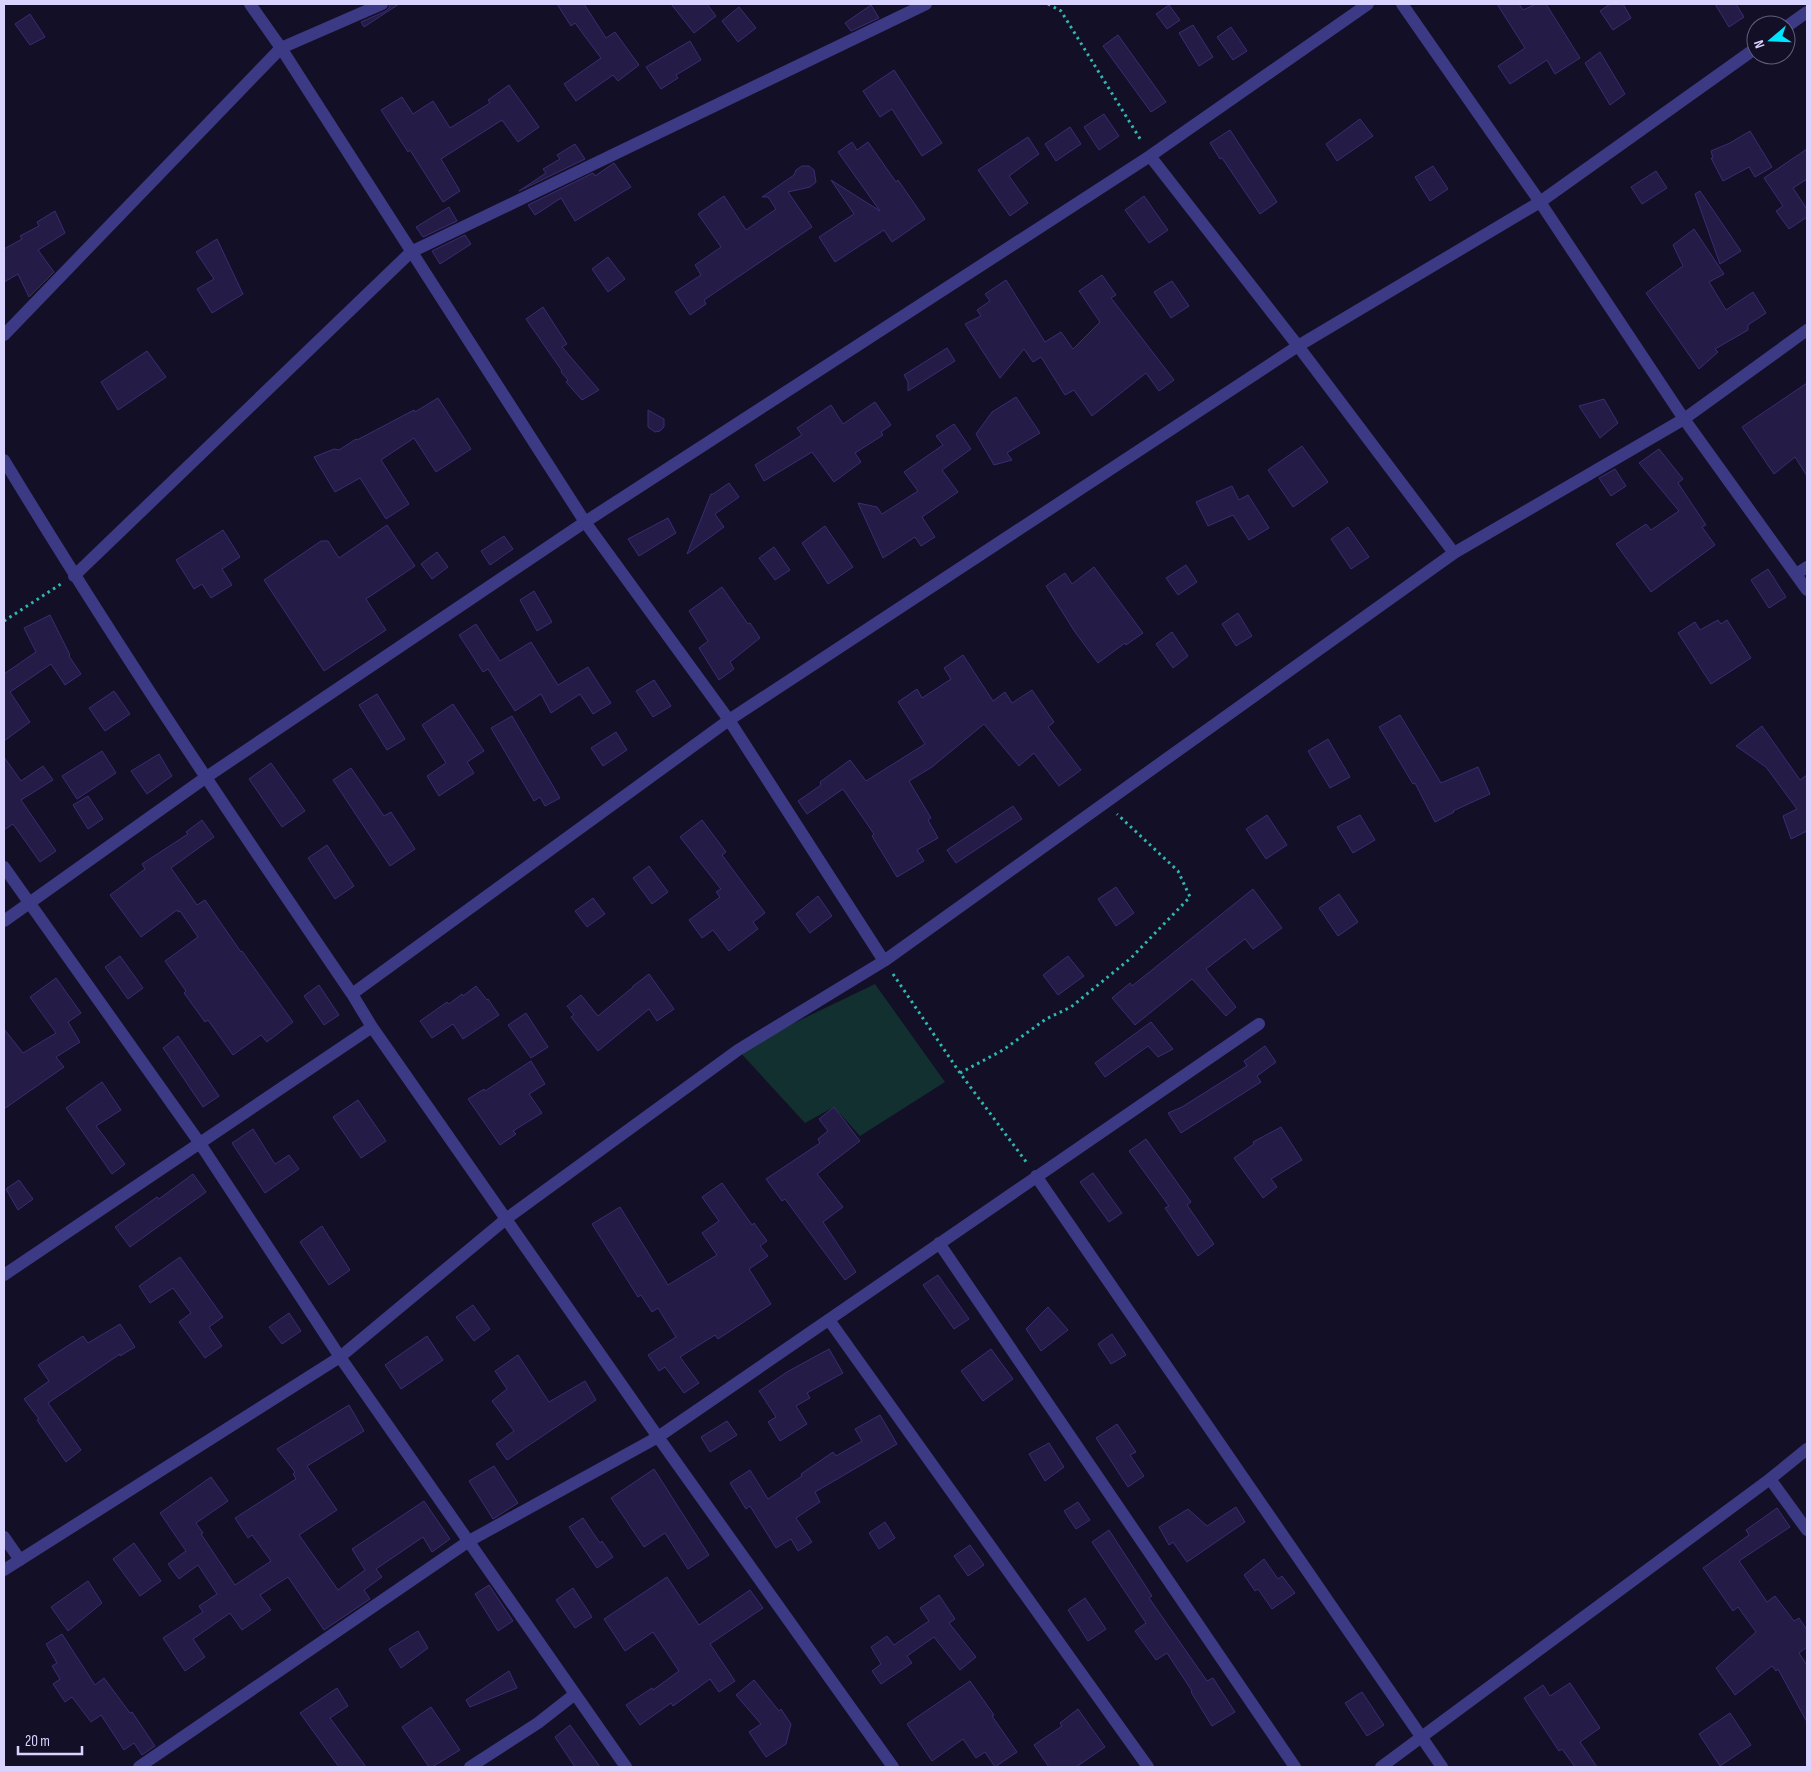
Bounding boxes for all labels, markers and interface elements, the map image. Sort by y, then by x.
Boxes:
north arrow [1746,15,1796,65]
text: N [1750,38,1768,50]
scale bar [18,1724,81,1756]
text: 20 m [25,1732,50,1751]

